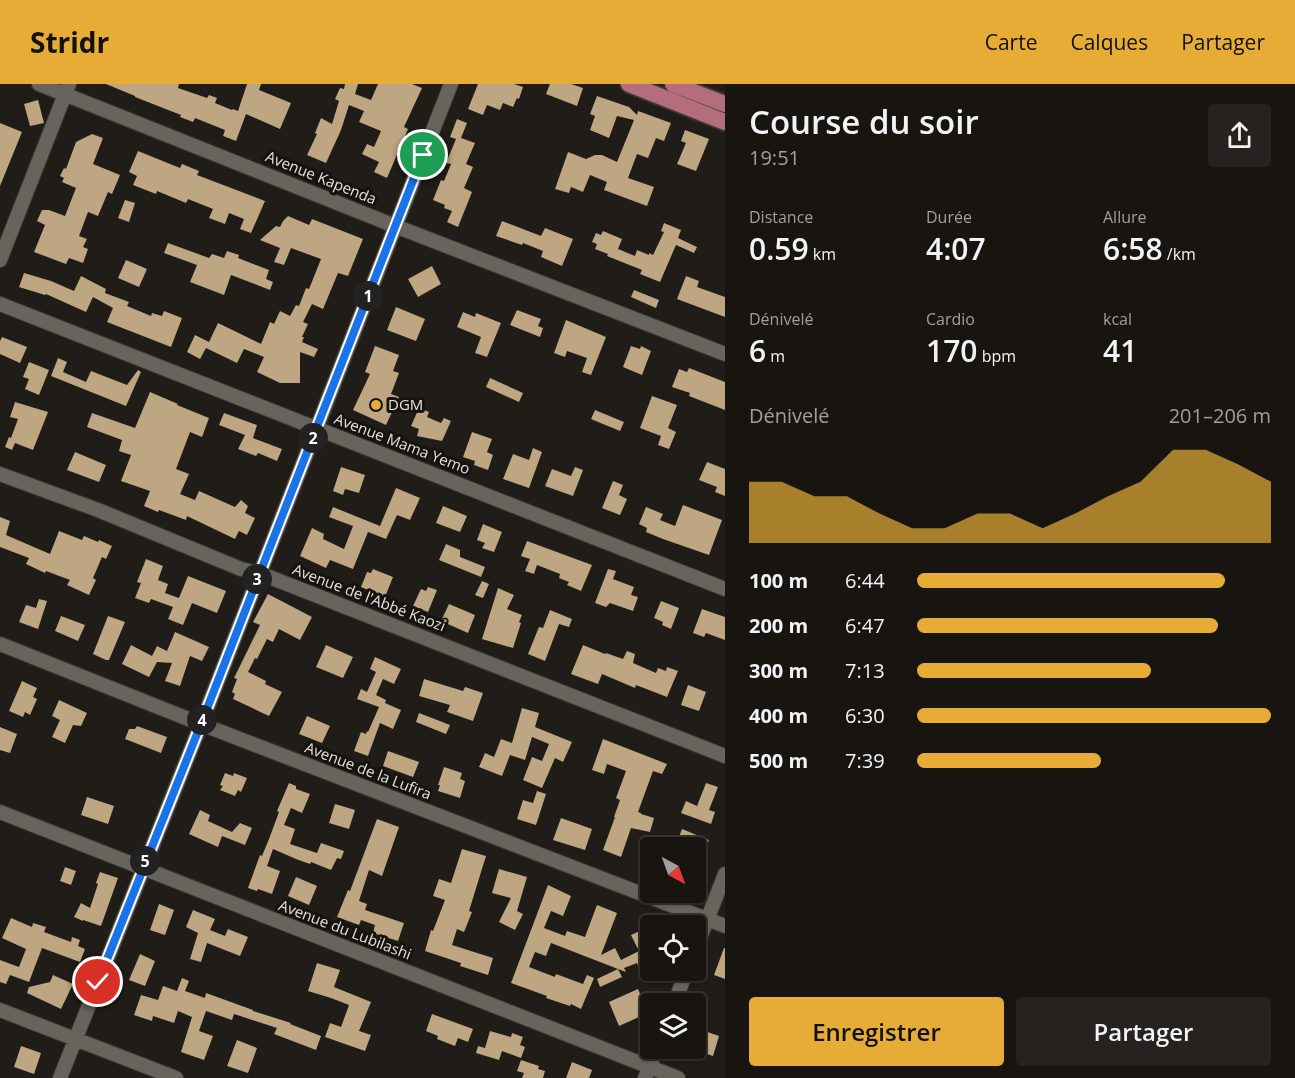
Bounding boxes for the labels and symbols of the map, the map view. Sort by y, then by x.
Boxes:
pin [397,129,448,180]
street label: Avenue Kapenda [263,146,380,208]
pin: 1 [353,281,383,311]
place label: DGM [388,394,423,414]
marker: DGM [369,398,383,412]
street label: Avenue Mama Yemo [332,408,473,478]
pin: 2 [298,423,328,453]
street label: Avenue de l'Abbé Kaozi [290,559,449,635]
pin: 3 [242,564,272,594]
pin: 4 [187,705,217,735]
street label: Avenue de la Lufira [302,737,434,803]
north arrow [640,837,706,903]
pin: 5 [130,846,160,876]
street label: Avenue du Lubilashi [276,895,415,964]
pin [72,956,123,1007]

